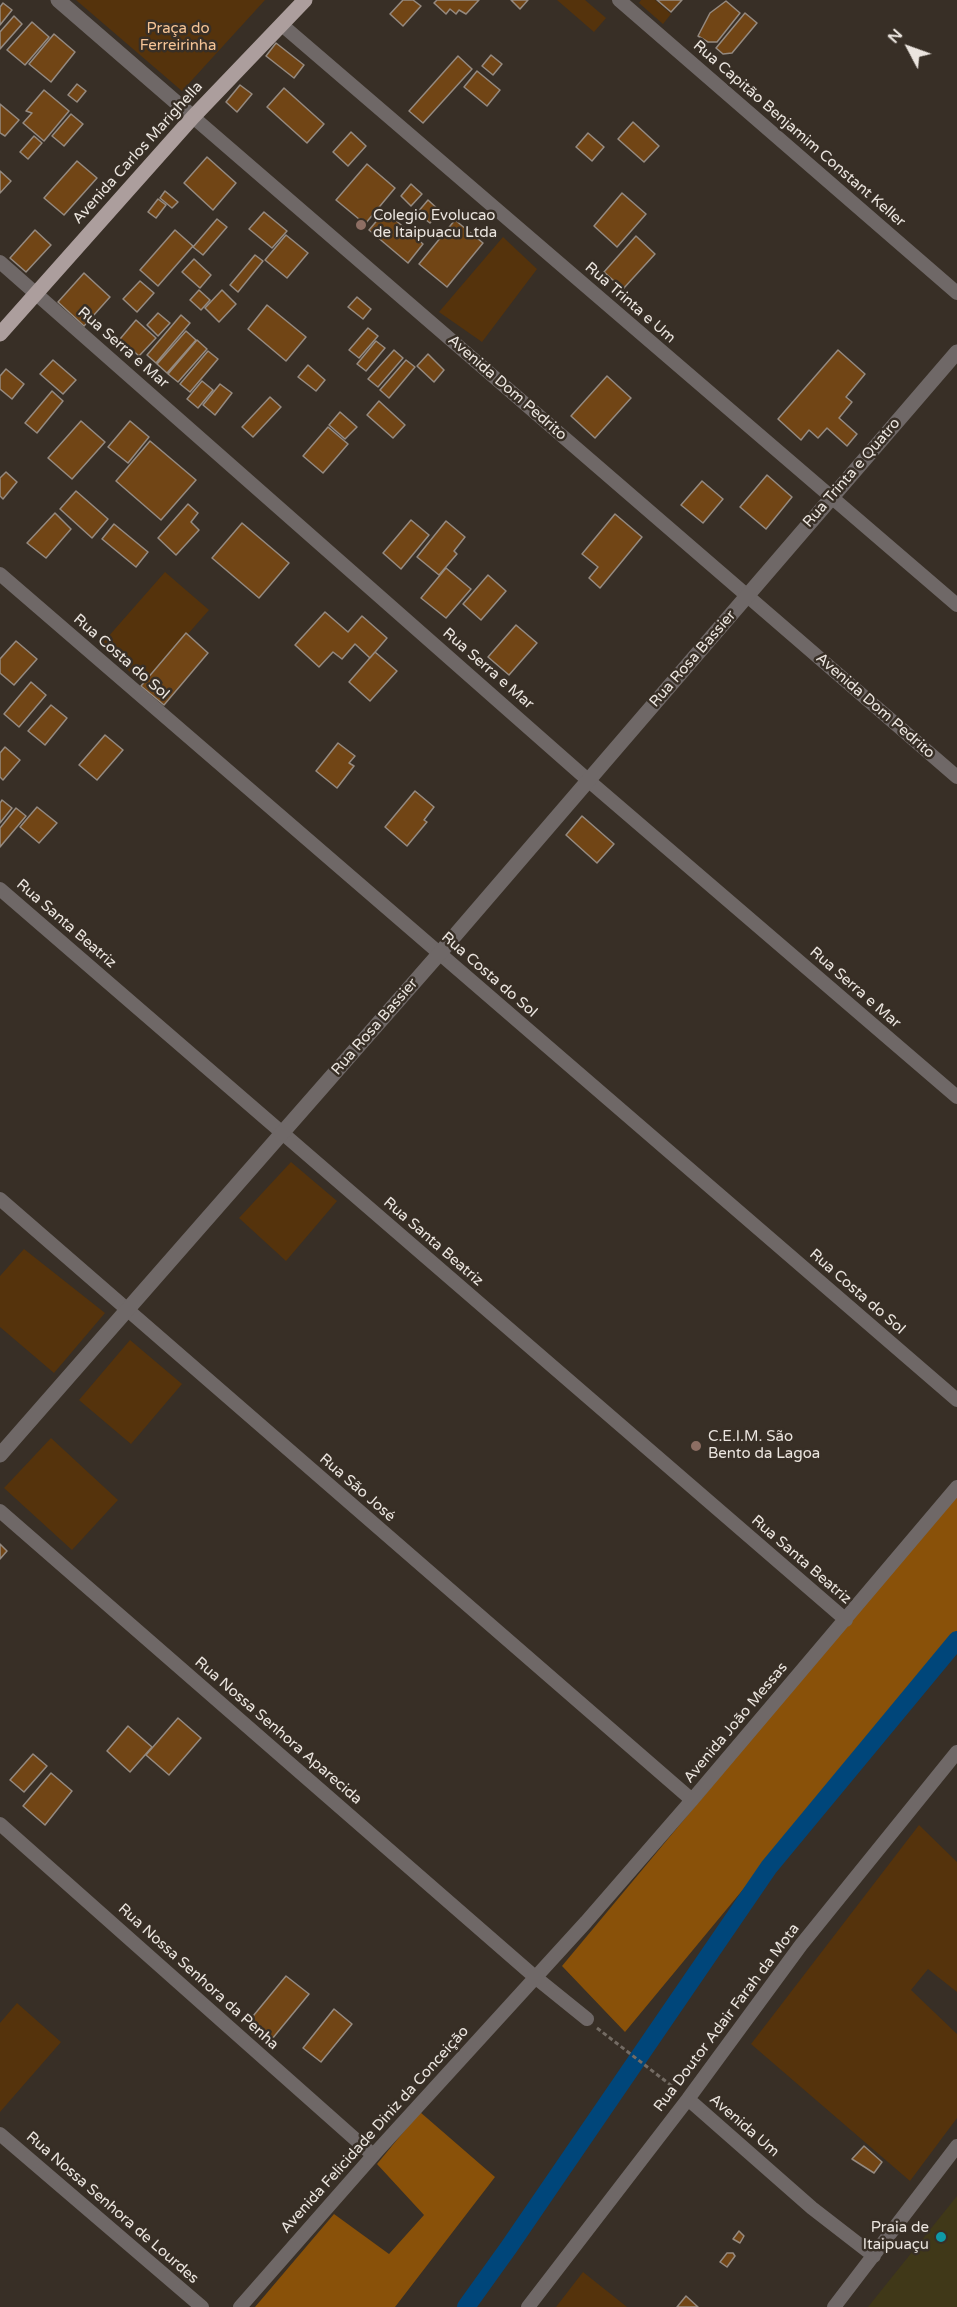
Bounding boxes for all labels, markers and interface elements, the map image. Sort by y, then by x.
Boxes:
north arrow [879,18,939,78]
park label: Praça do Ferreirinha [140,20,216,55]
text: N [884,25,907,48]
street label: Rua Capitão Benjamim Constant Keller [689,37,909,231]
street label: Avenida Carlos Marighella [69,78,207,228]
place label: Colegio Evolucao de Itaipuacu Ltda [373,207,497,242]
marker: Colegio Evolucao de Itaipuacu Ltda [354,218,368,232]
street label: Rua Trinta e Um [581,259,679,347]
street label: Rua Serra e Mar [74,304,172,392]
street label: Avenida Dom Pedrito [444,332,570,444]
street label: Rua Trinta e Quatro [800,415,904,531]
street label: Rua Rosa Bassier [646,607,740,711]
street label: Rua Costa do Sol [69,610,173,704]
street label: Rua Serra e Mar [439,625,537,713]
street label: Avenida Dom Pedrito [812,650,938,762]
street label: Rua Santa Beatriz [12,876,120,972]
street label: Rua Costa do Sol [437,928,541,1022]
street label: Rua Serra e Mar [806,944,904,1032]
street label: Rua Rosa Bassier [328,975,422,1079]
street label: Rua Santa Beatriz [379,1194,487,1290]
street label: Rua Costa do Sol [805,1245,909,1339]
place label: C.E.I.M. São Bento da Lagoa [708,1428,820,1463]
marker: C.E.I.M. São Bento da Lagoa [689,1439,703,1453]
street label: Rua São José [315,1450,399,1526]
street label: Rua Santa Beatriz [747,1512,855,1608]
street label: Rua Nossa Senhora Aparecida [191,1653,365,1809]
street label: Avenida João Messas [680,1659,792,1787]
street label: Rua Nossa Senhora da Penha [114,1900,282,2054]
street label: Rua Doutor Adair Farah da Mota [650,1920,804,2116]
street label: Avenida Felicidade Diniz da Conceição [277,2023,473,2237]
street label: Avenida Um [705,2091,783,2161]
street label: Rua Nossa Senhora de Lourdes [22,2128,202,2288]
place label: Praia de Itaipuaçu [863,2219,929,2254]
marker: Praia de Itaipuaçu [934,2230,948,2244]

